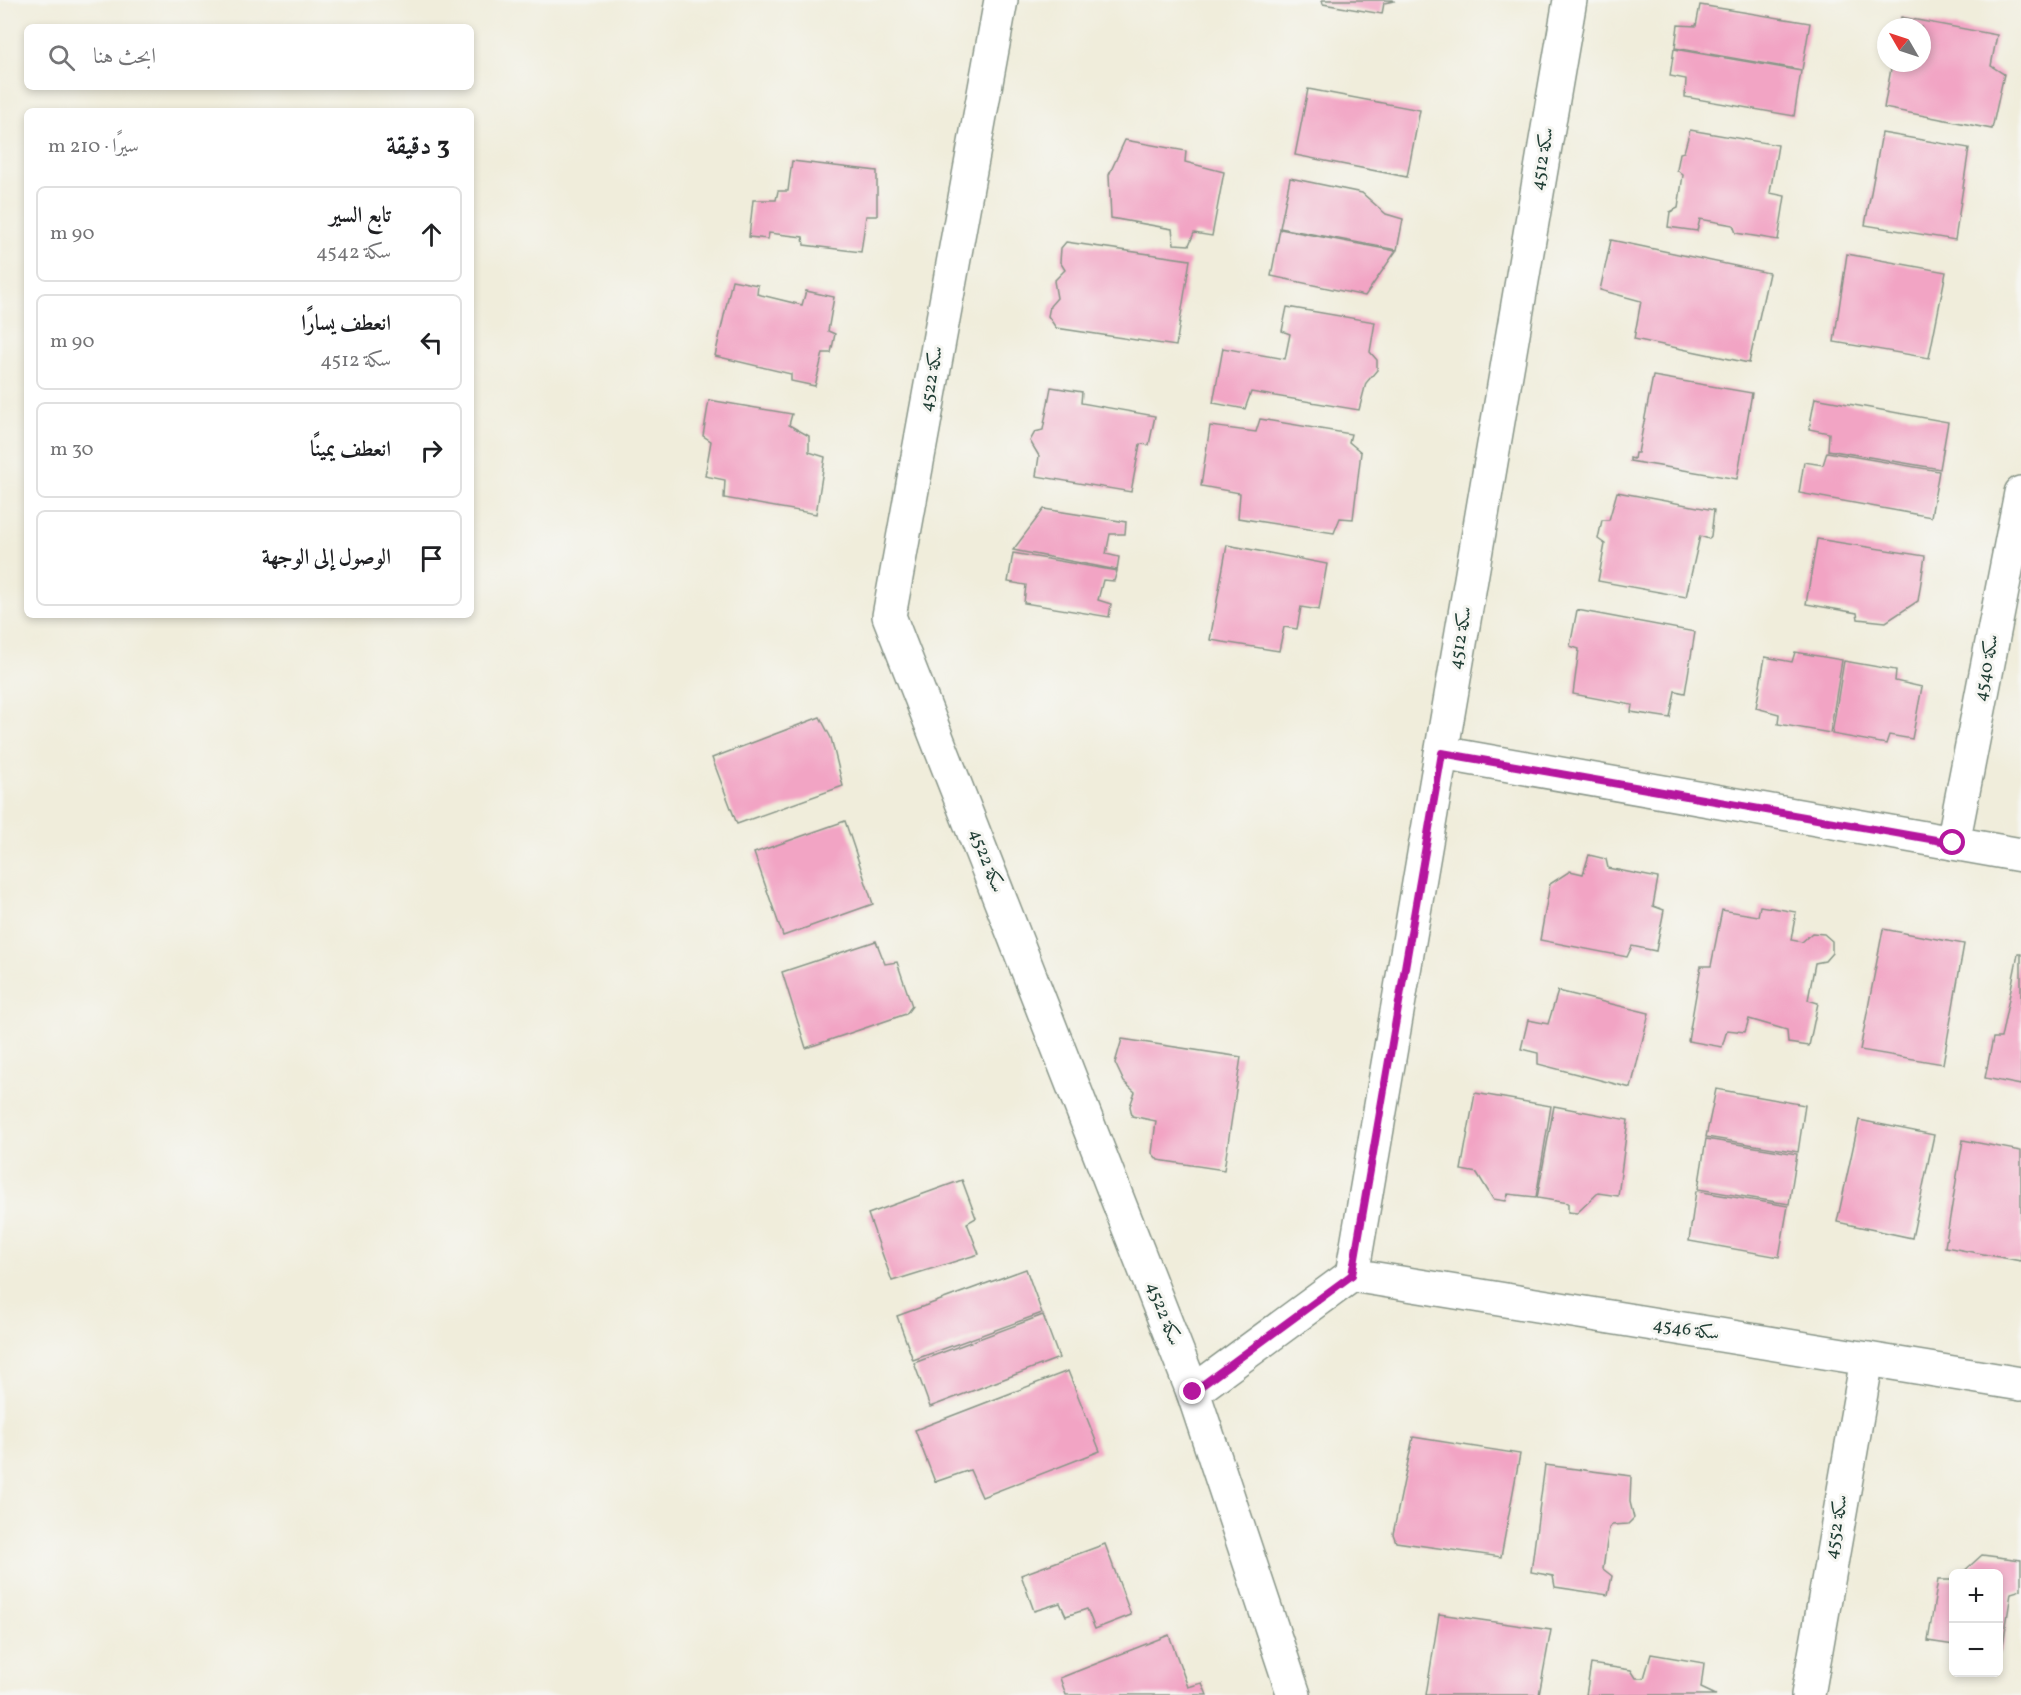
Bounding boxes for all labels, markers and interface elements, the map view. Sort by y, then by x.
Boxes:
north arrow [1877,18,1931,72]
search box [24,24,474,90]
icon: search [45,41,78,74]
text: ابحث هنا [93,42,156,73]
street label: سكة 4512 [1525,125,1561,193]
text: 3 دقيقة [386,129,450,165]
text: سيرًا · 210 m [48,133,139,161]
text: تابع السير [329,201,391,232]
icon: ahead [415,218,448,251]
text: 90 m [50,220,95,248]
text: سكة 4542 [316,239,391,267]
text: انعطف يسارًا [301,309,391,340]
icon: left [415,326,448,359]
text: 90 m [50,328,95,356]
street label: سكة 4522 [914,344,950,414]
text: سكة 4512 [320,347,391,375]
icon: right [415,434,448,467]
text: انعطف يمينًا [310,435,391,466]
text: 30 m [50,436,94,464]
icon: arrive [415,542,448,575]
text: الوصول إلى الوجهة [262,543,391,574]
street label: سكة 4512 [1443,604,1479,672]
street label: سكة 4540 [1968,632,2006,704]
street label: سكة 4522 [962,826,1010,896]
route start [1939,829,1965,855]
street label: سكة 4522 [1139,1279,1187,1349]
street label: سكة 4546 [1651,1312,1721,1348]
route end [1179,1378,1205,1404]
street label: سكة 4552 [1819,1493,1855,1561]
map controls [1949,1569,2003,1677]
button: + [1949,1569,2003,1623]
button: − [1949,1623,2003,1677]

